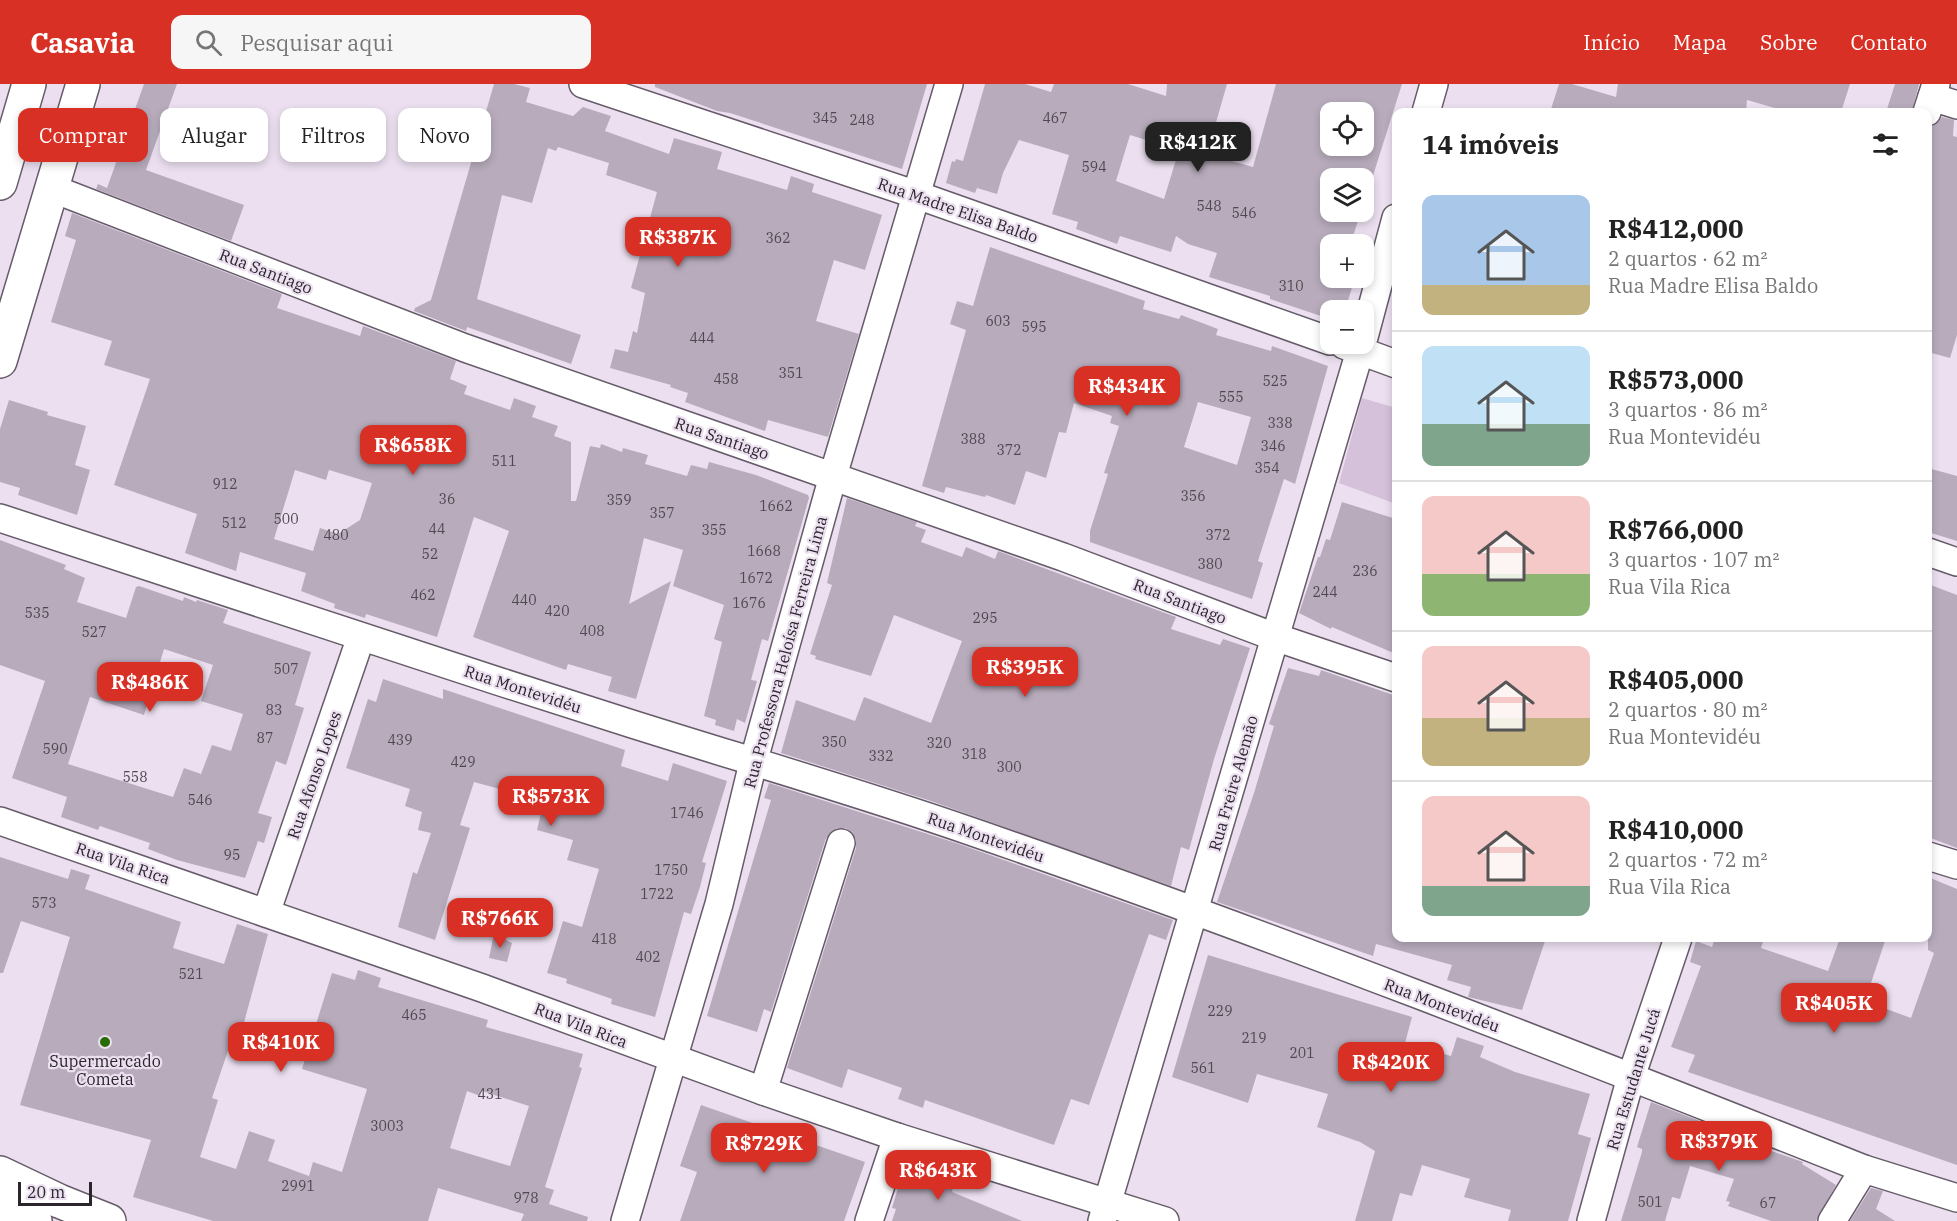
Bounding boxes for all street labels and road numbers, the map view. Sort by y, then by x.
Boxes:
street label: Rua Madre Elisa Baldo [875,173,1041,247]
street label: Rua Santiago [216,244,316,298]
street label: Rua Santiago [672,413,772,463]
street label: Rua Professora Heloísa Ferreira Lima [739,513,831,790]
street label: Rua Santiago [1130,574,1230,628]
street label: Rua Montevidéu [462,661,584,717]
street label: Rua Afonso Lopes [283,708,345,842]
street label: Rua Freire Alemão [1204,713,1262,853]
street label: Rua Montevidéu [925,808,1047,866]
street label: Rua Vila Rica [73,838,173,889]
street label: Rua Montevidéu [1381,974,1503,1036]
street label: Rua Vila Rica [532,998,631,1052]
street label: Rua Estudante Jucá [1602,1005,1664,1152]

